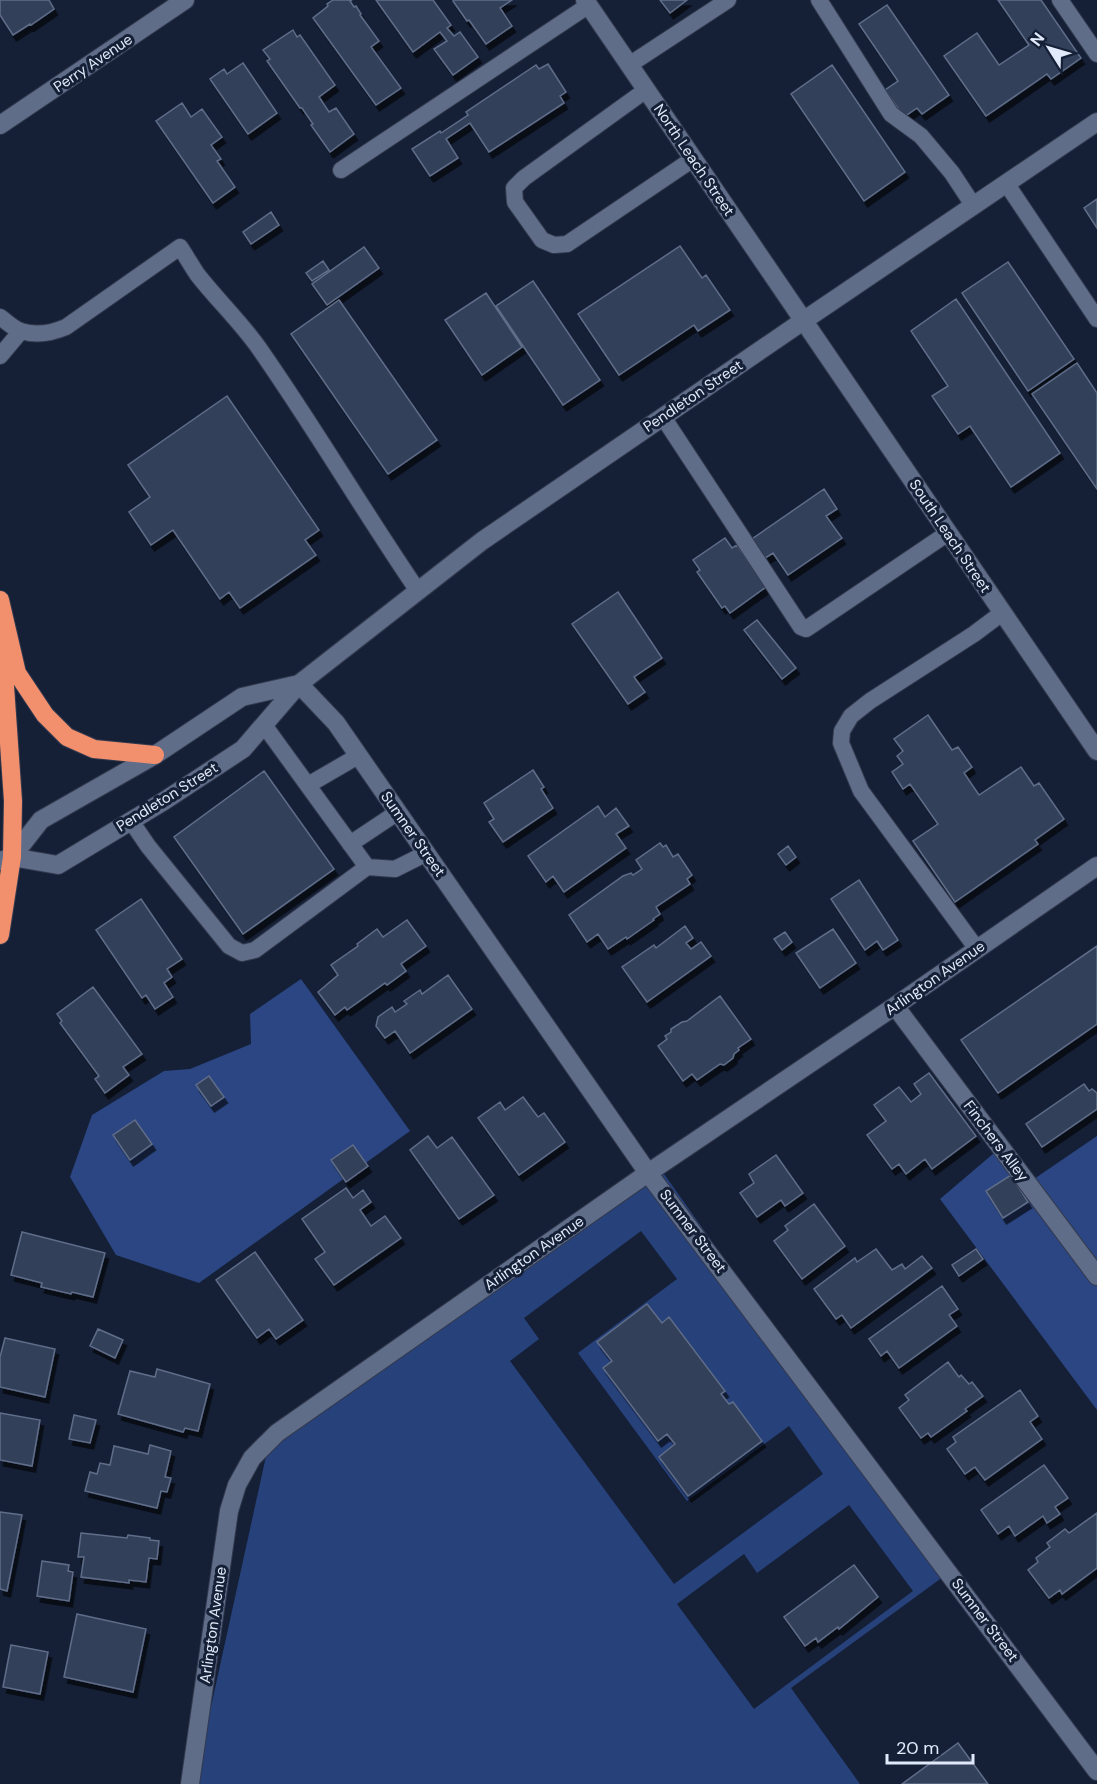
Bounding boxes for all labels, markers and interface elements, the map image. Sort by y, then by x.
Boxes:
north arrow [1019,18,1079,78]
text: N [1026,28,1049,50]
street label: Perry Avenue [50,29,136,97]
street label: North Leach Street [649,100,739,220]
street label: Pendleton Street [639,355,747,437]
street label: South Leach Street [905,475,995,597]
street label: Pendleton Street [112,758,222,836]
street label: Sumner Street [376,787,450,881]
street label: Arlington Avenue [881,936,989,1020]
street label: Finchers Alley [959,1097,1033,1186]
street label: Sumner Street [655,1185,731,1277]
street label: Arlington Avenue [480,1211,588,1295]
street label: Arlington Avenue [195,1565,231,1685]
street label: Sumner Street [947,1574,1023,1666]
scale bar [887,1727,972,1765]
text: 20 m [896,1736,939,1760]

